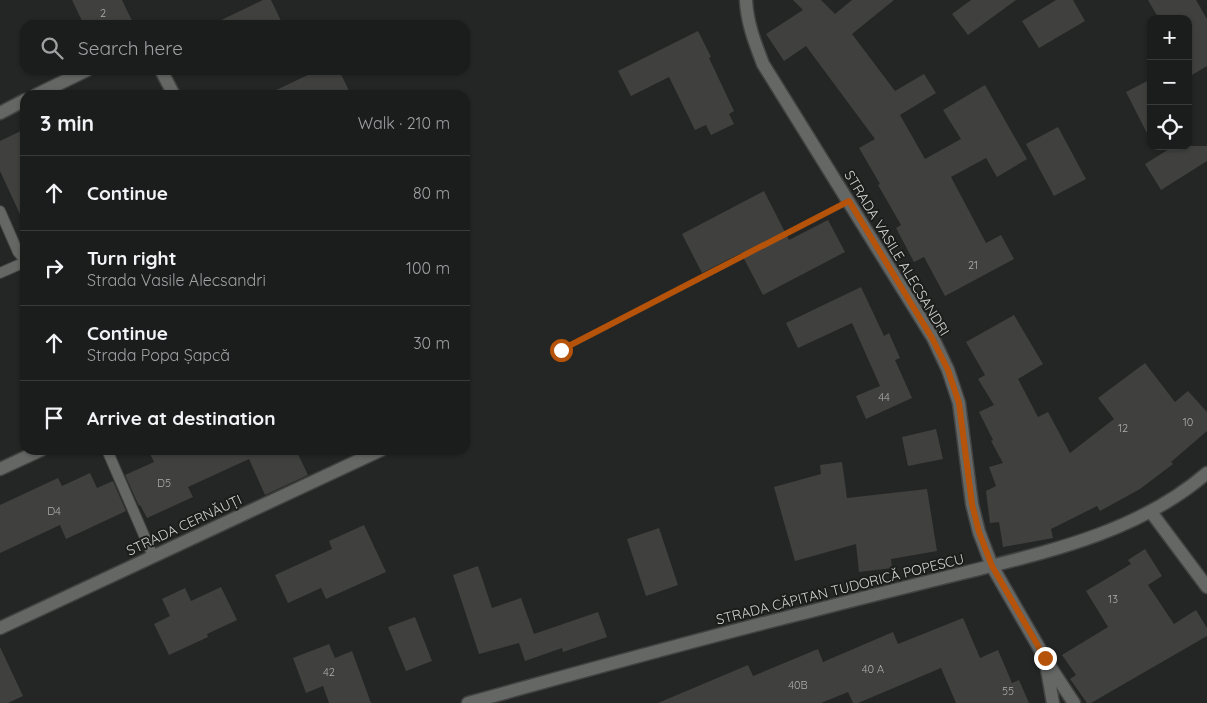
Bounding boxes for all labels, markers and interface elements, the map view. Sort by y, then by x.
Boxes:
house number: 2 [100,6,106,20]
map controls [1147,15,1192,150]
button: + [1147,15,1192,60]
search box [20,20,470,75]
icon: search [38,34,66,62]
text: Search here [78,36,183,60]
button: − [1147,60,1192,105]
button: locate [1147,105,1192,150]
text: 3 min [40,110,94,136]
text: Walk · 210 m [358,113,450,133]
street label: STRADA VASILE ALECSANDRI [840,167,954,339]
icon: ahead [40,179,68,207]
text: Continue [87,181,168,205]
text: 80 m [413,183,450,203]
text: Turn right [87,246,176,270]
icon: right [40,254,68,282]
text: 100 m [406,258,450,278]
house number: 21 [968,258,978,272]
text: Strada Vasile Alecsandri [87,270,266,290]
text: Continue [87,321,168,345]
icon: ahead [40,329,68,357]
text: 30 m [413,333,450,353]
route start [550,339,573,362]
text: Strada Popa Șapcă [87,345,230,365]
house number: 44 [878,390,890,404]
icon: arrive [40,404,68,432]
text: Arrive at destination [87,406,276,430]
house number: 10 [1183,415,1193,429]
house number: 12 [1118,421,1128,435]
house number: D5 [157,476,171,490]
street label: STRADA CERNĂUȚI [123,490,245,560]
house number: D4 [47,504,61,518]
street label: STRADA CĂPITAN TUDORICĂ POPESCU [714,549,966,629]
house number: 13 [1108,592,1118,606]
route end [1034,647,1057,670]
house number: 40 A [862,662,884,676]
house number: 42 [323,665,335,679]
house number: 40B [788,678,808,692]
house number: 55 [1002,684,1014,698]

